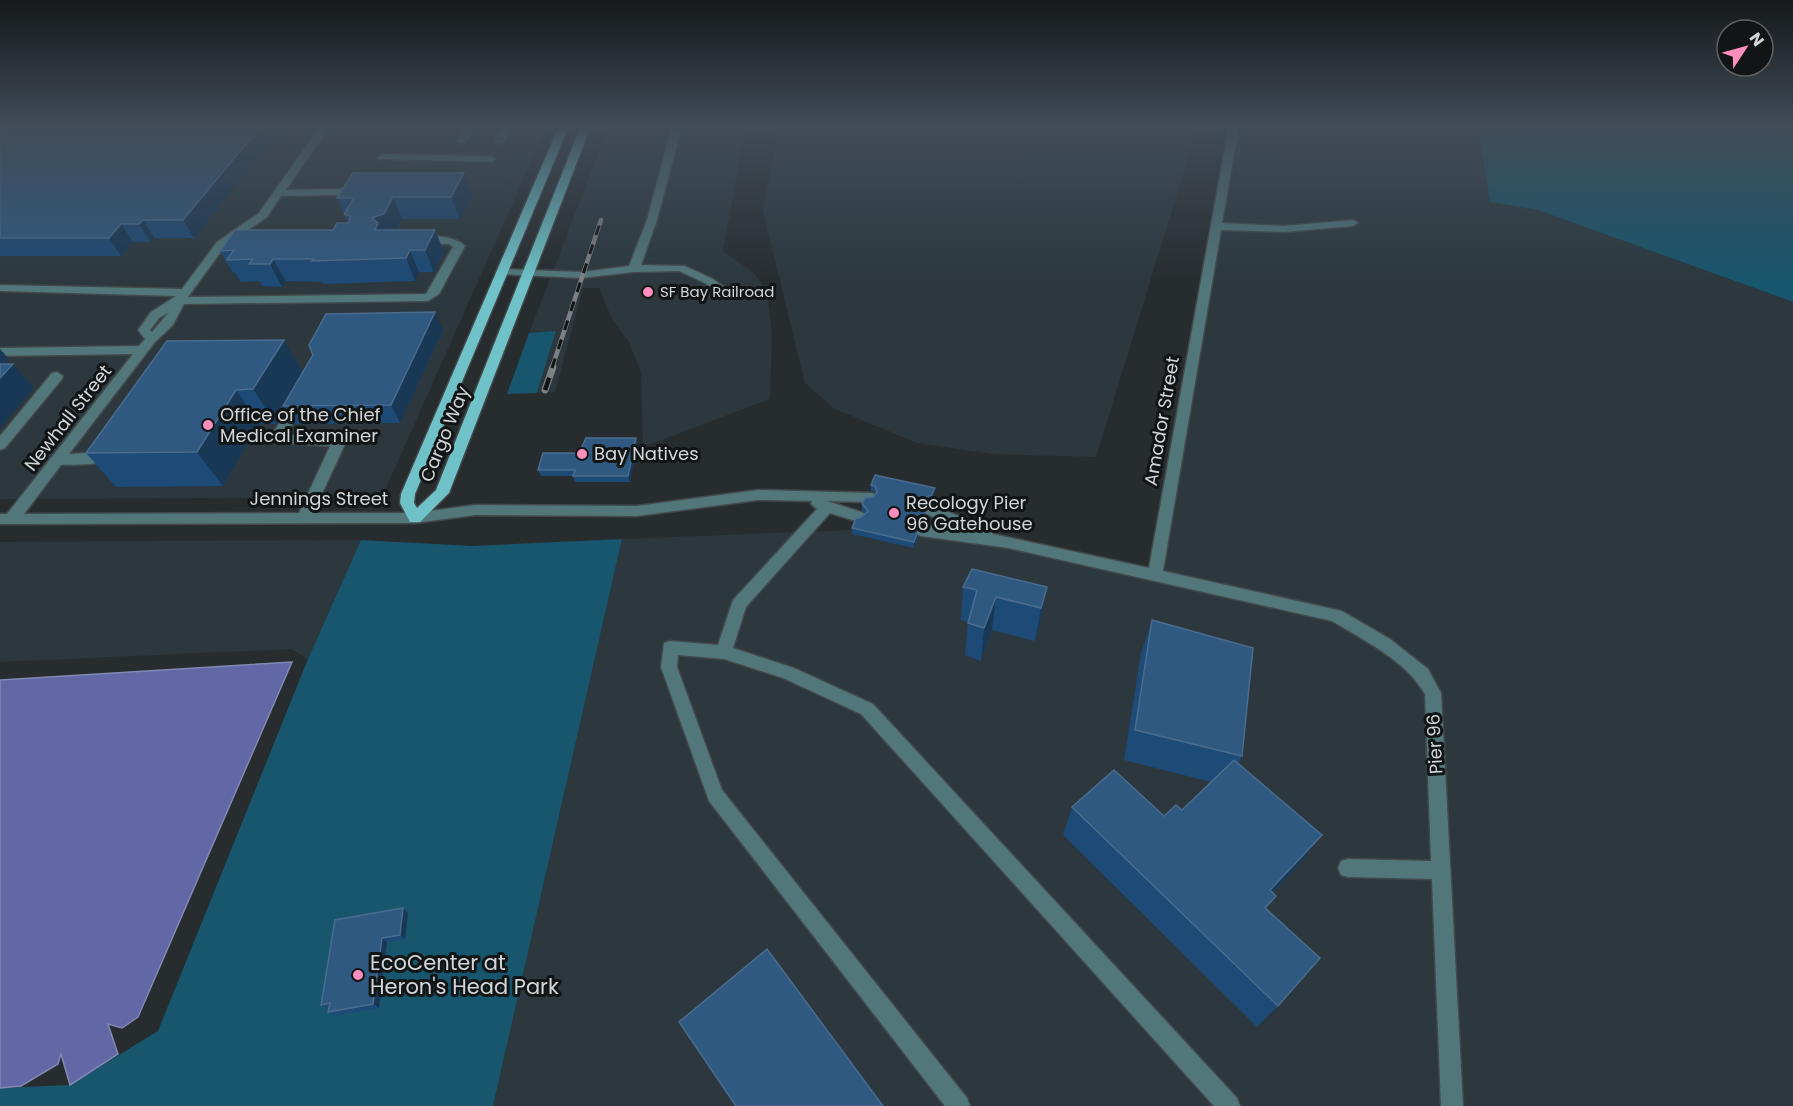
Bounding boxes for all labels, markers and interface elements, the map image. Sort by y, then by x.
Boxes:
north arrow [1715,18,1775,78]
text: N [1744,28,1770,51]
place label: SF Bay Railroad [660,281,774,302]
marker: SF Bay Railroad [641,285,655,299]
street label: Amador Street [1138,354,1185,487]
street label: Newhall Street [18,359,117,476]
street label: Cargo Way [414,382,475,485]
place label: Office of the Chief Medical Examiner [220,402,381,448]
marker: Office of the Chief Medical Examiner [201,418,215,432]
place label: Bay Natives [594,441,699,466]
marker: Bay Natives [575,447,589,461]
street label: Jennings Street [250,486,388,511]
place label: Recology Pier 96 Gatehouse [906,490,1033,536]
marker: Recology Pier 96 Gatehouse [887,506,901,520]
street label: Pier 96 [1420,713,1449,775]
place label: EcoCenter at Heron's Head Park [370,948,559,1001]
marker: EcoCenter at Heron's Head Park [351,968,365,982]

